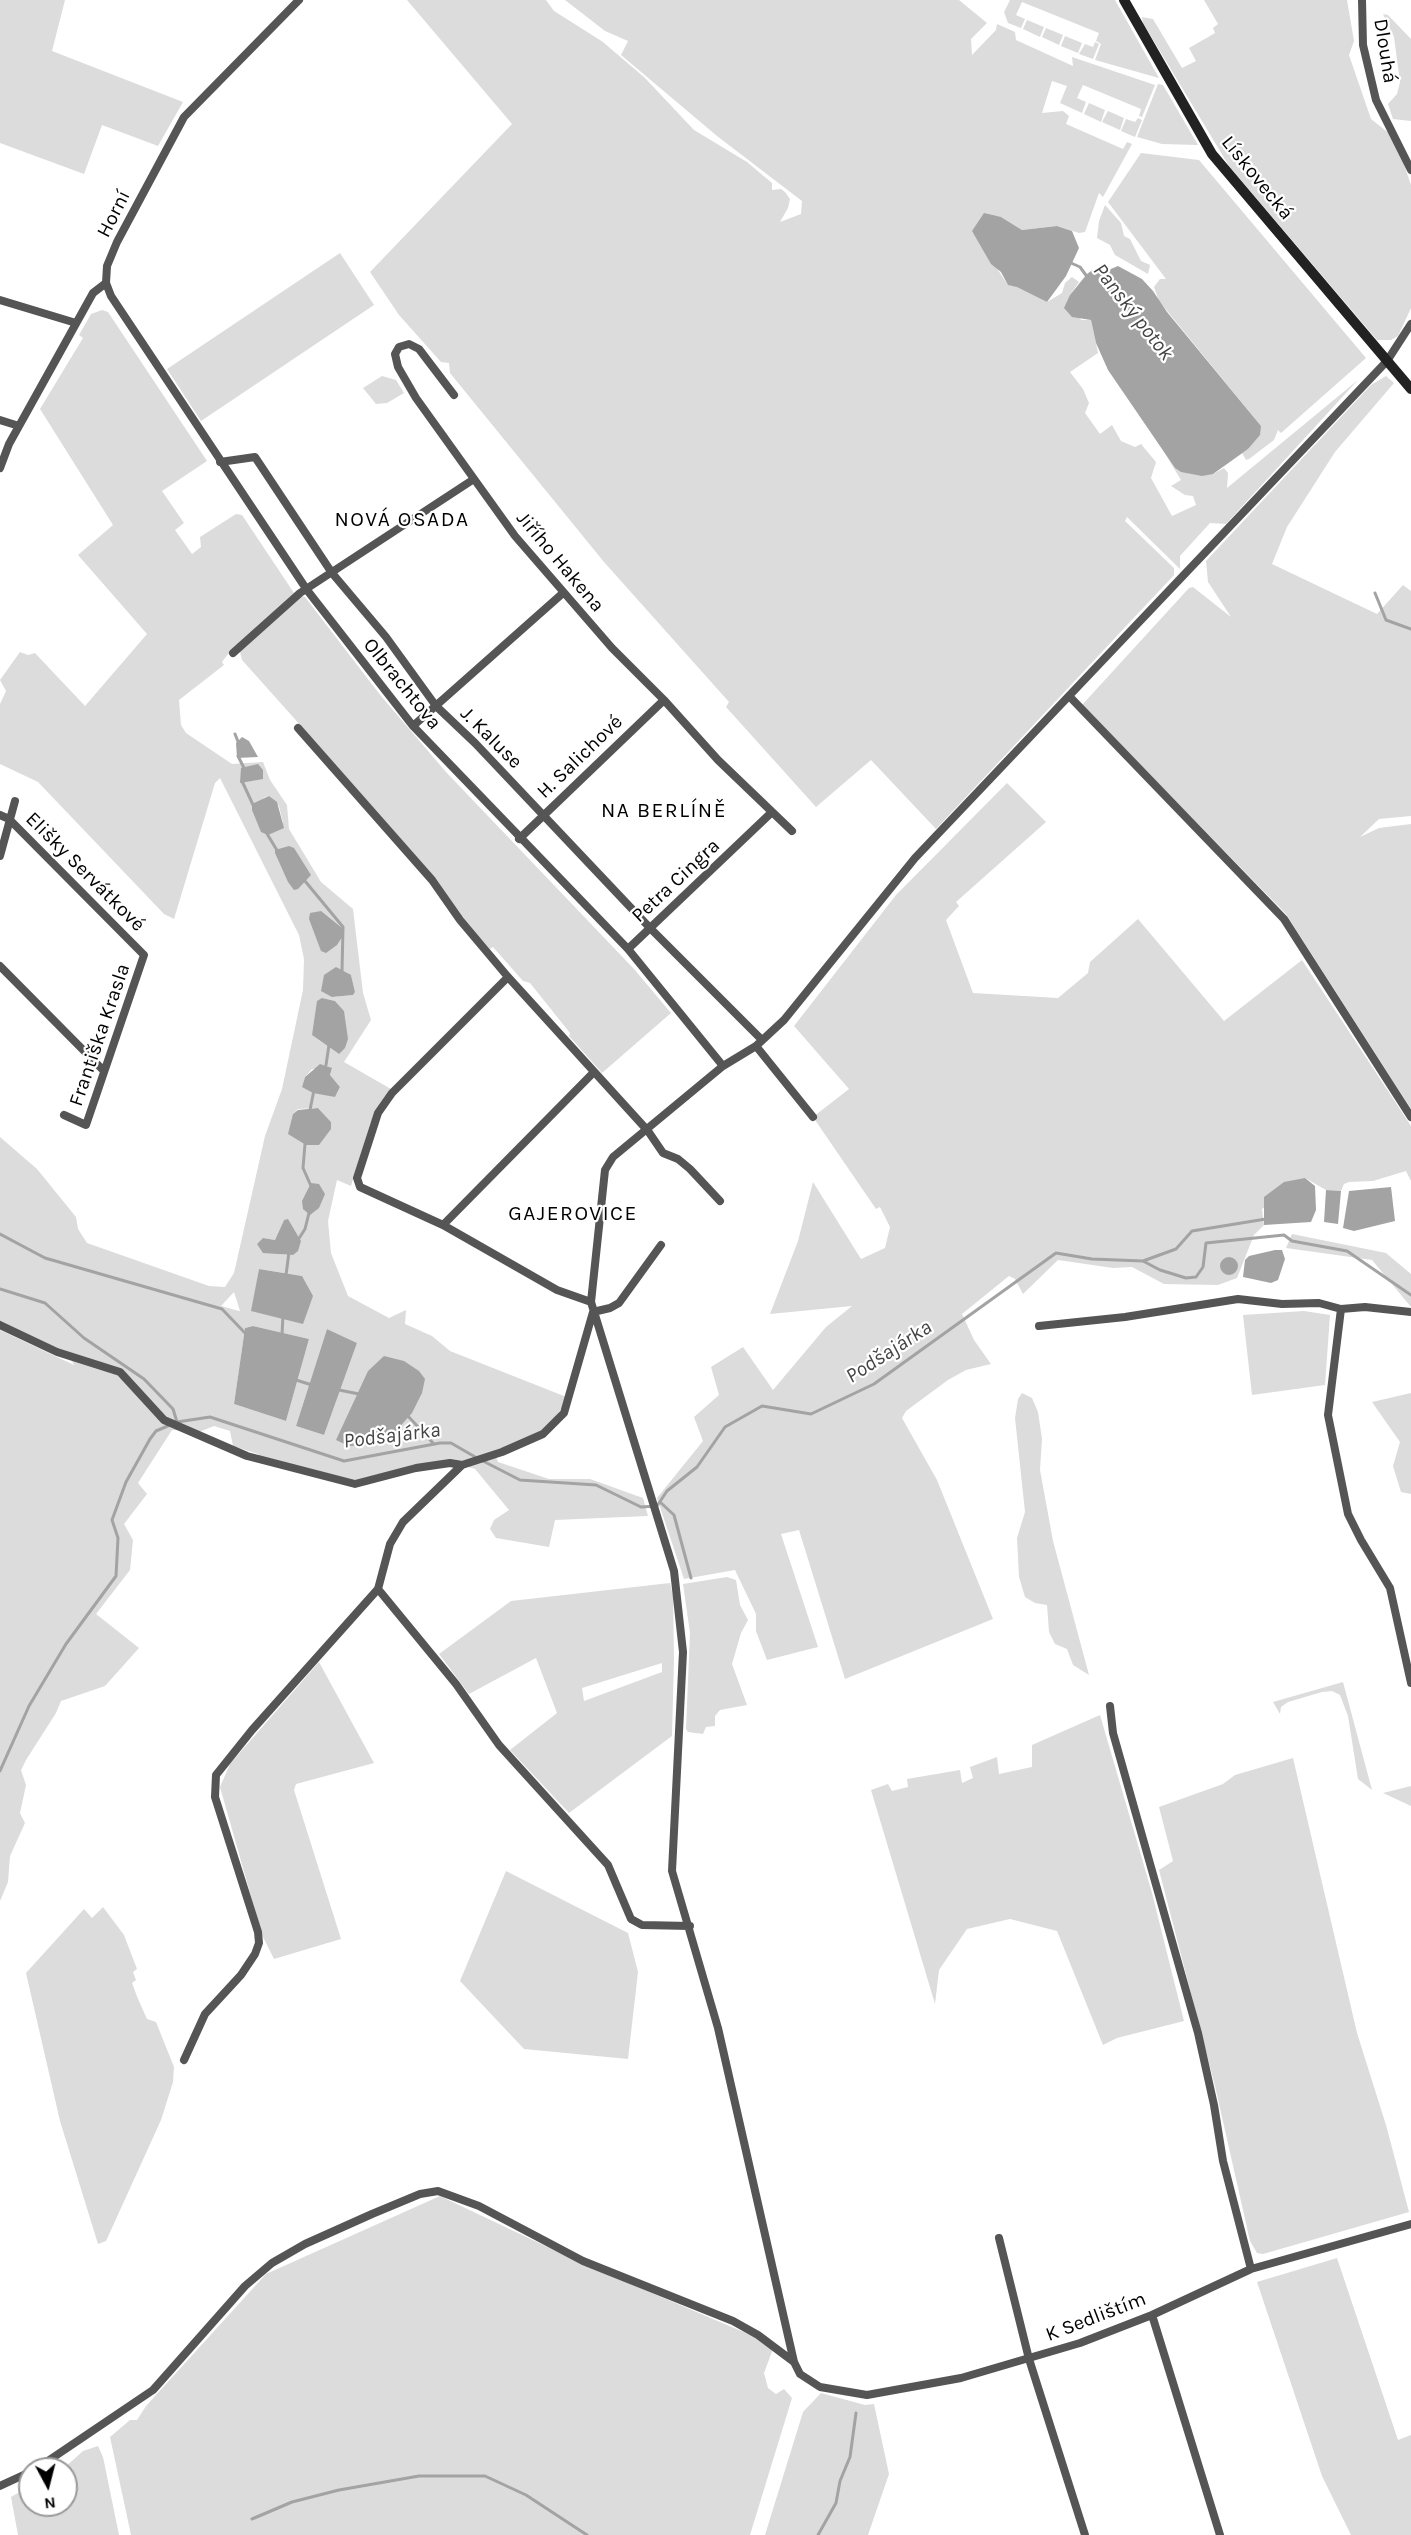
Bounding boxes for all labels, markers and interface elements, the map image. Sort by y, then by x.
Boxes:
street label: Dlouhá [1368,17,1402,85]
street label: Lískovecká [1216,131,1298,225]
street label: Horní [92,186,136,242]
water label: Panský potok [1087,259,1179,365]
district label: NOVÁ OSADA [334,507,470,533]
street label: Jiřího Hakena [511,507,609,617]
street label: Olbrachtova [358,634,446,734]
street label: J. Kaluse [455,702,527,774]
street label: H. Salichové [532,710,628,804]
district label: NA BERLÍNĚ [601,798,727,824]
street label: Elišky Servátkové [20,807,150,937]
street label: Petra Cingra [627,834,725,928]
street label: Františka Krasla [64,961,136,1109]
district label: GAJEROVICE [508,1201,638,1227]
water label: Podšajárka [841,1315,937,1389]
water label: Podšajárka [342,1418,442,1454]
street label: K Sedlištím [1043,2287,1149,2347]
north arrow [18,2457,78,2517]
text: N [43,2493,57,2514]

